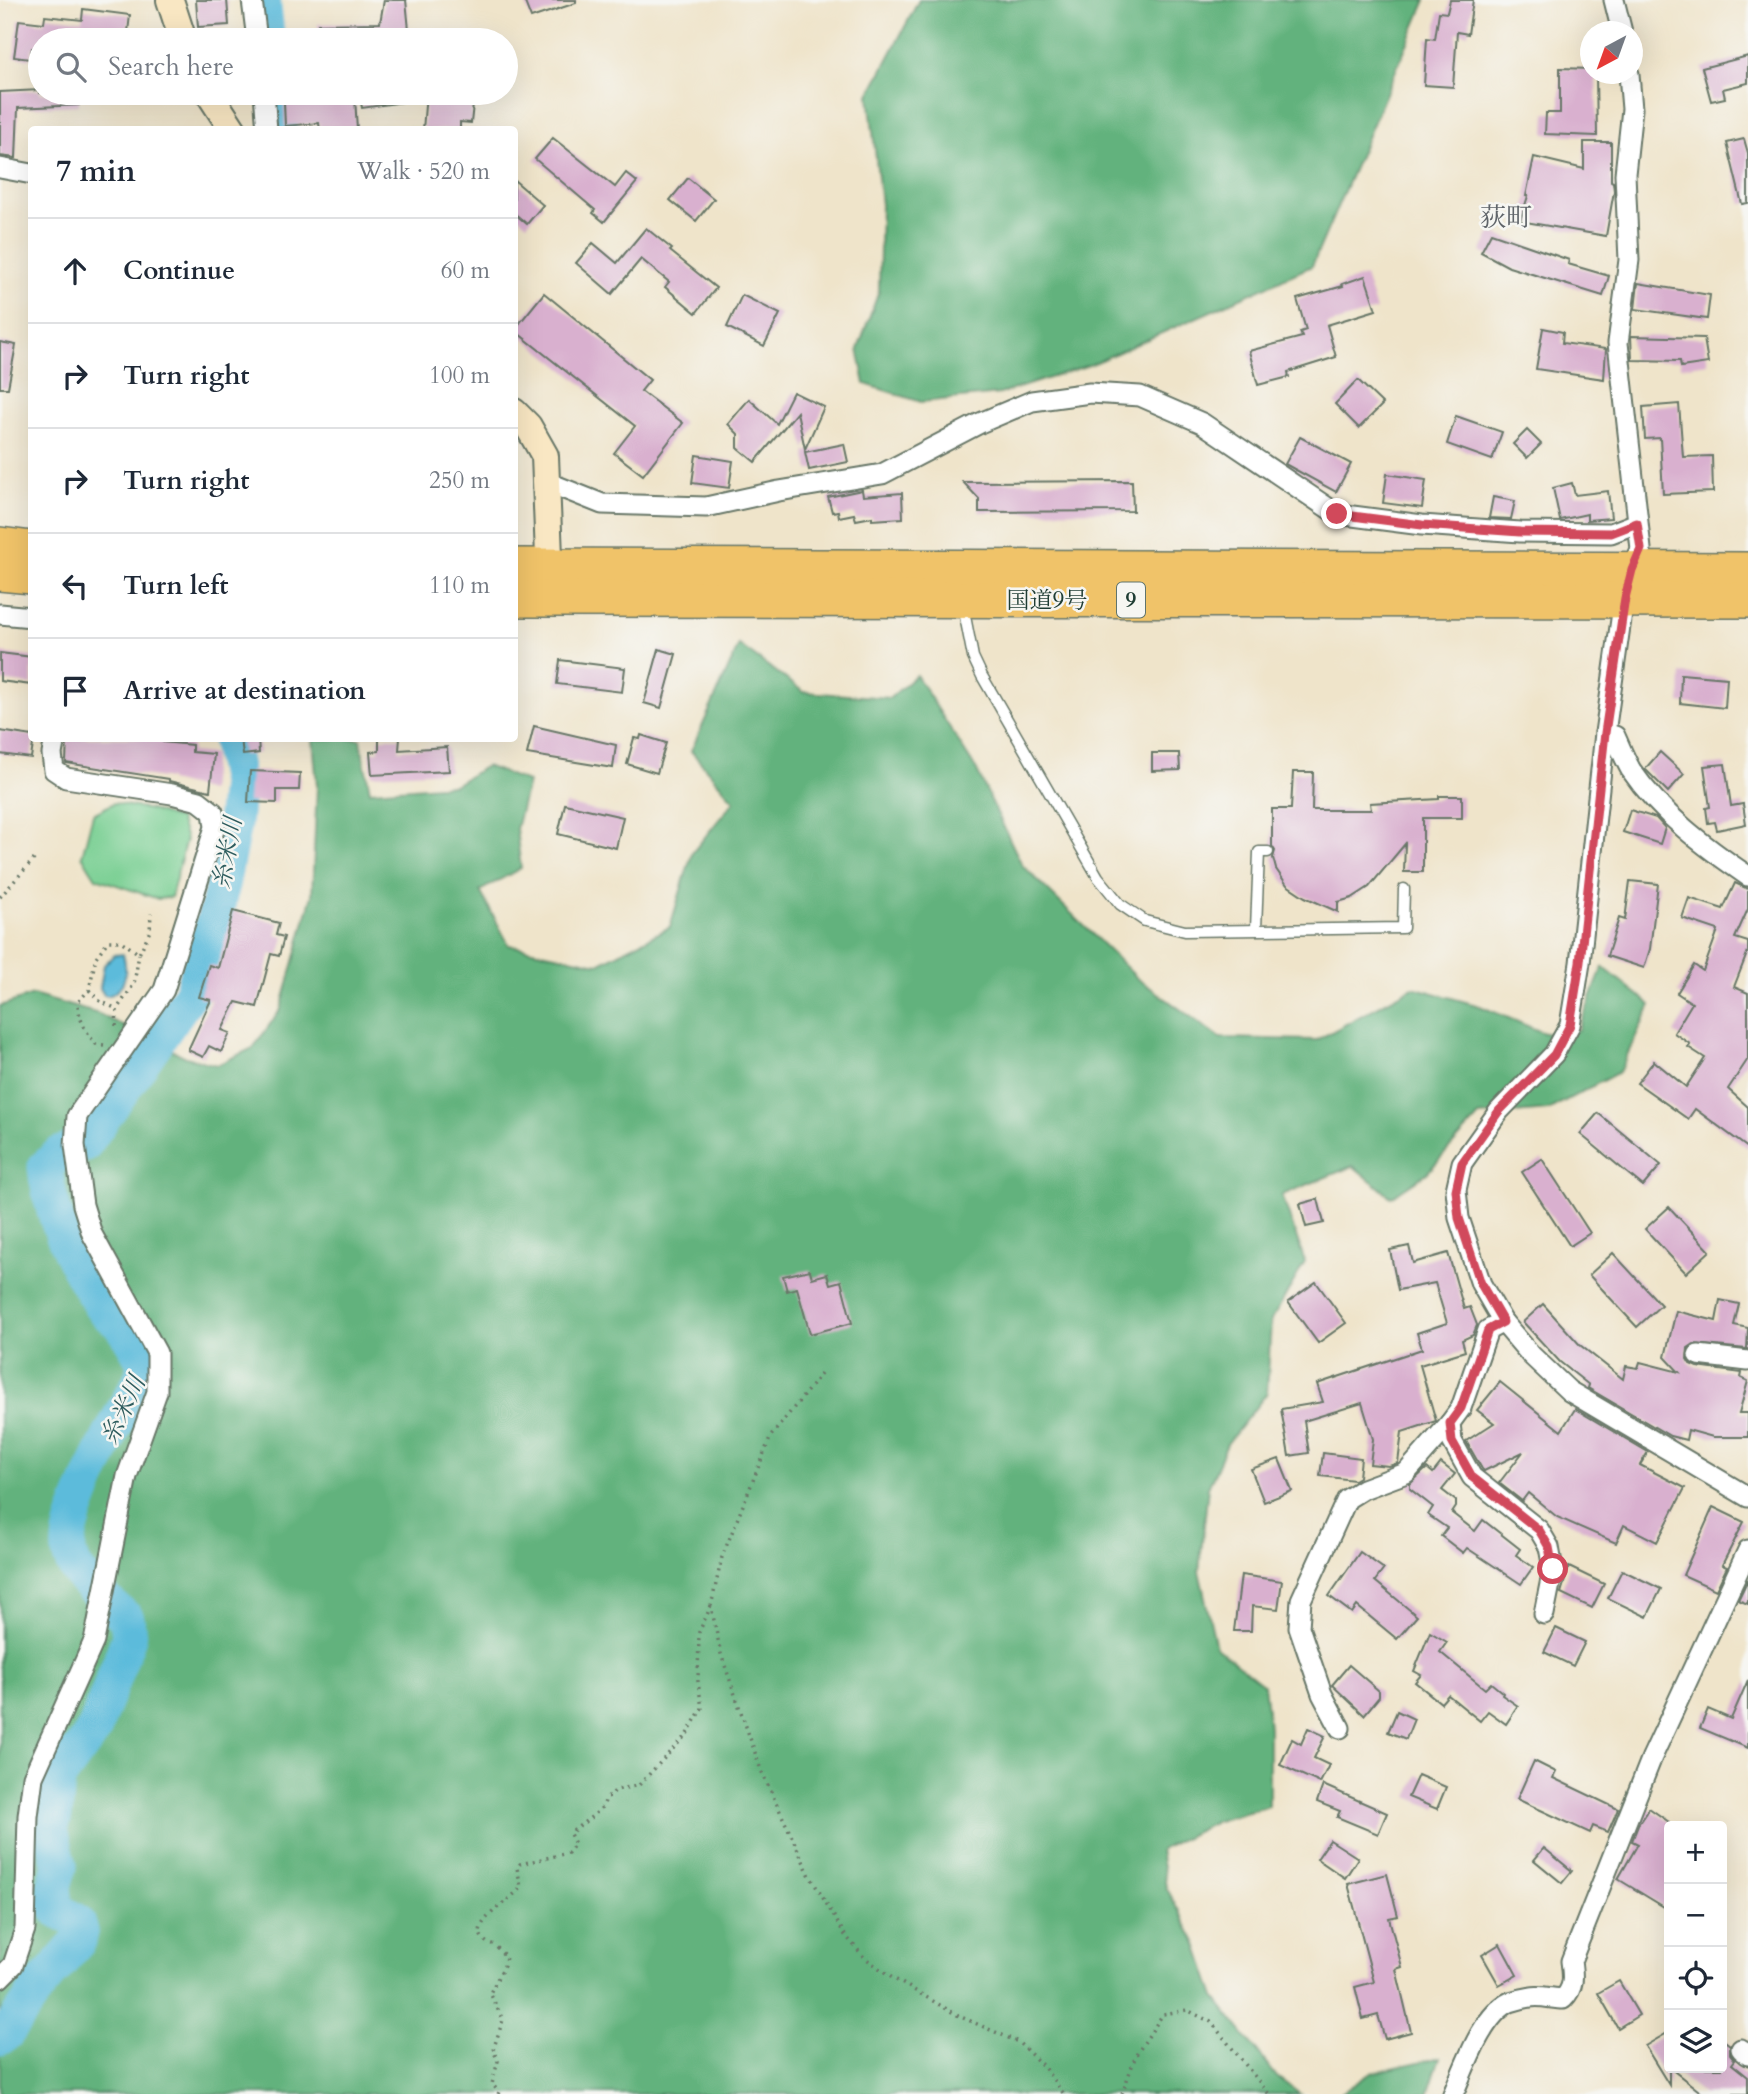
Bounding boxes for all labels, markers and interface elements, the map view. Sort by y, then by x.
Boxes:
north arrow [1580,21,1643,84]
search box [28,28,518,105]
icon: search [52,48,90,86]
text: Search here [108,49,234,84]
text: 7 min [56,151,136,192]
text: Walk · 520 m [357,156,490,187]
district label: 荻町 [1480,200,1532,235]
icon: ahead [56,252,94,290]
text: Continue [123,253,235,288]
text: 60 m [441,255,490,286]
icon: right [56,357,94,395]
text: Turn right [123,358,250,393]
text: 100 m [429,360,490,391]
icon: right [56,462,94,500]
text: Turn right [123,463,250,498]
text: 250 m [429,465,490,496]
route end [1321,498,1352,529]
icon: left [56,567,94,605]
text: Turn left [123,568,228,603]
text: 110 m [429,570,490,601]
road number: 9 [1117,582,1145,618]
street label: 国道9号 [1007,585,1087,616]
icon: arrive [56,672,94,710]
text: Arrive at destination [123,673,366,708]
water label: 糸米川 [205,812,251,891]
water label: 糸米川 [93,1368,155,1450]
route start [1537,1553,1568,1584]
map controls [1664,1821,1727,2073]
button: + [1664,1821,1727,1884]
button: − [1664,1884,1727,1947]
button: locate [1664,1947,1727,2010]
button: layers [1664,2010,1727,2073]

